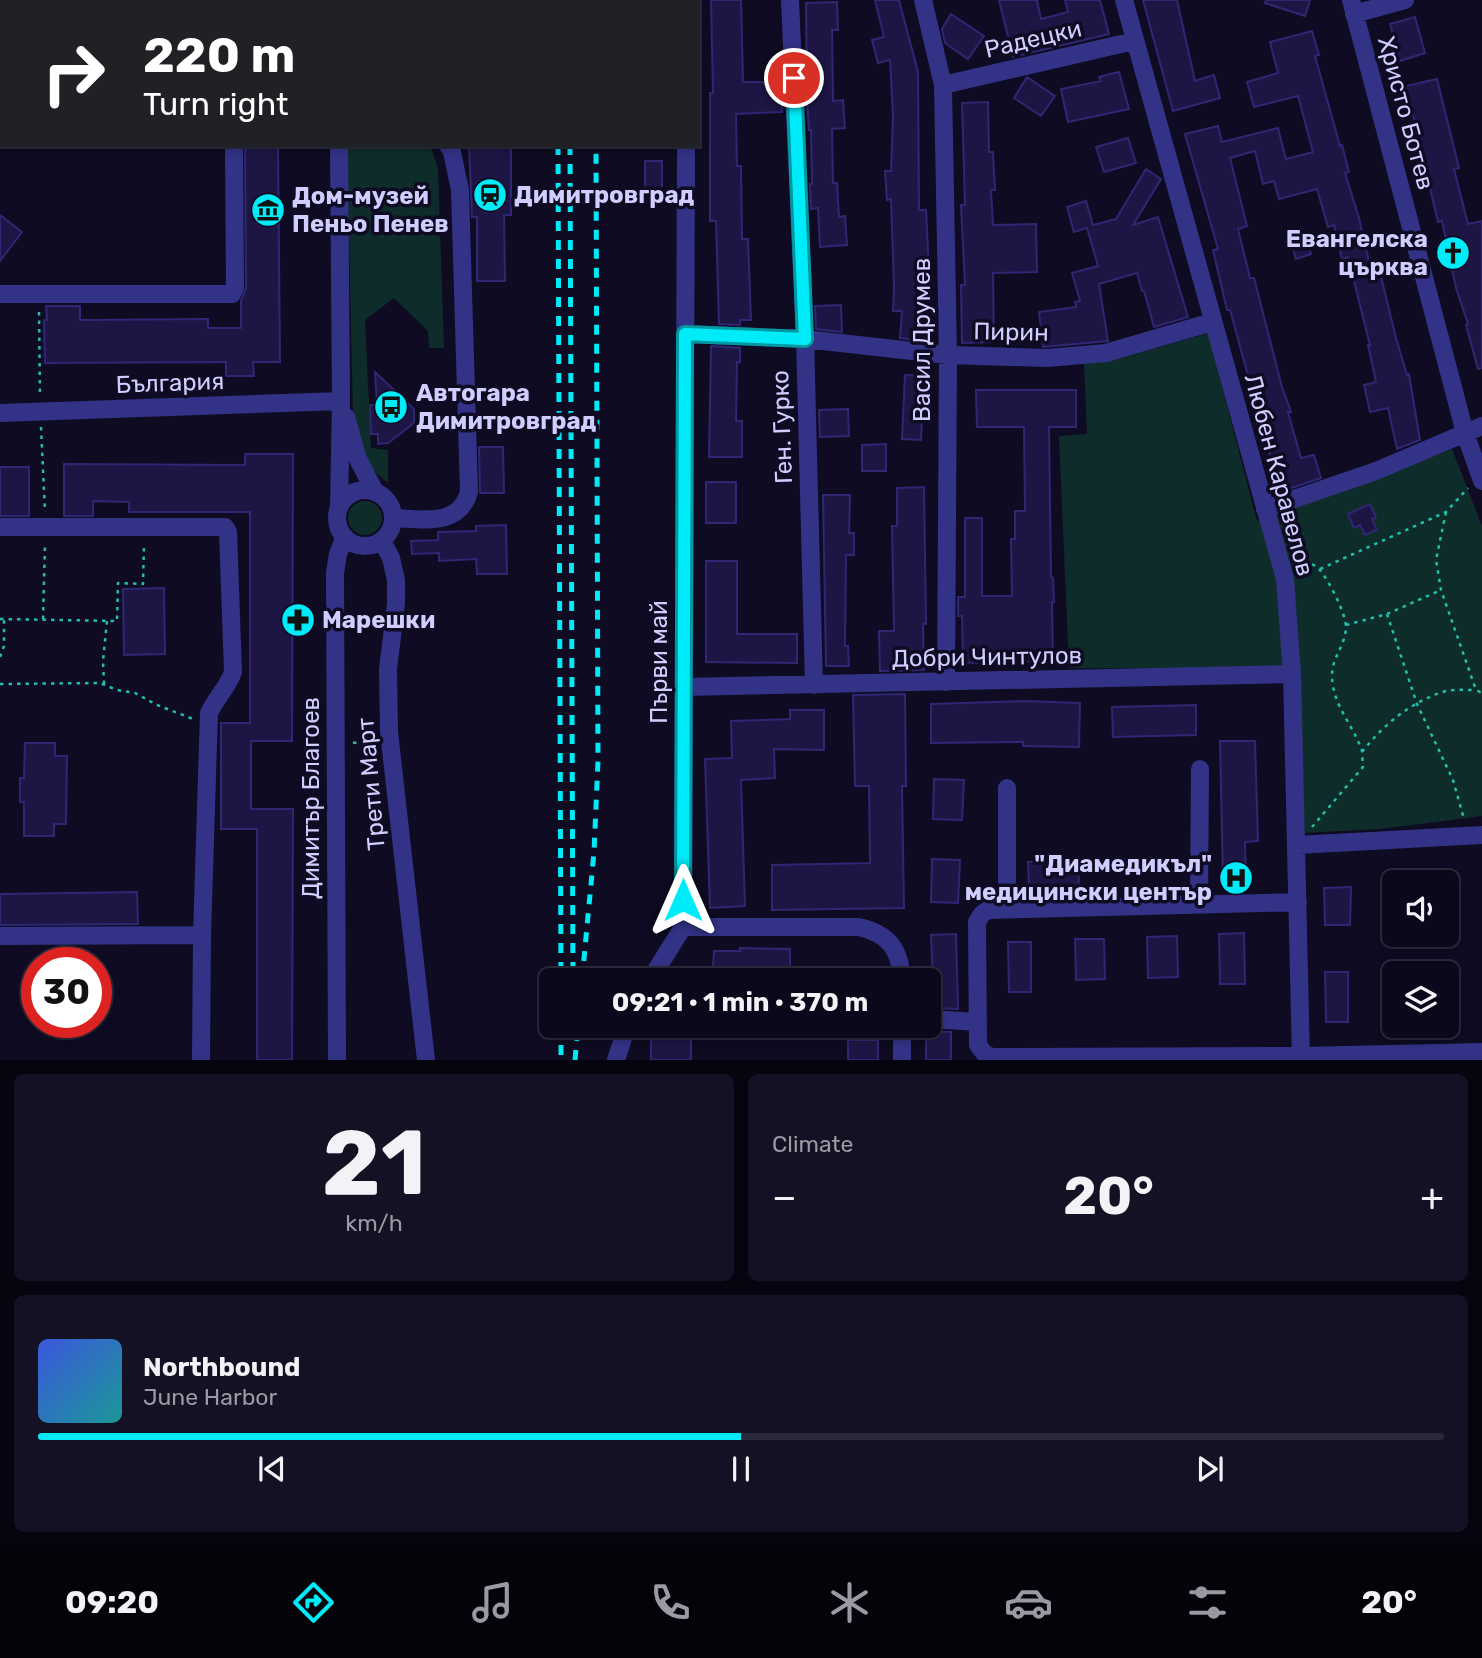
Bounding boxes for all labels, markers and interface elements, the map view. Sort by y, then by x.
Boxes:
street label: Радецки [982,14,1084,64]
text: 220 m [143,26,295,84]
icon: right [28,28,119,119]
street label: Христо Ботев [1372,33,1440,193]
pin [764,48,824,108]
icon: arrive [775,59,813,97]
text: Turn right [143,85,288,123]
station icon: Димитровград [471,176,509,214]
place label: Димитровград [514,181,695,209]
place label: Дом-музей Пеньо Пенев [292,182,449,238]
museum icon: Дом-музей Пеньо Пенев [249,191,287,229]
place label: Евангелска църква [1286,225,1428,281]
church icon: Евангелска църква [1434,234,1472,272]
street label: Васил Друмев [908,258,936,422]
street label: Пирин [973,317,1049,347]
street label: България [115,367,225,399]
street label: Ген. Гурко [766,370,798,484]
street label: Любен Каравелов [1239,371,1319,579]
place label: Автогара Димитровград [416,379,597,435]
bus stop icon: Автогара Димитровград [372,388,410,426]
street label: Първи май [645,600,673,724]
pharmacy icon: Марешки [279,601,317,639]
place label: Марешки [322,606,435,634]
street label: Добри Чинтулов [892,641,1082,673]
street label: Димитър Благоев [297,697,325,899]
street label: Трети Март [351,716,391,852]
place label: "Диамедикъл" медицински център [965,850,1212,906]
hospital icon: "Диамедикъл" медицински център [1217,859,1255,897]
position arrow [646,863,720,937]
map controls [1382,870,1459,1038]
button: sound [1382,870,1459,947]
speed limit sign: 30 [21,947,112,1038]
button: layers [1382,961,1459,1038]
text: 09:21 · 1 min · 370 m [612,987,868,1018]
text: 21 [322,1109,426,1217]
text: Climate [772,1130,853,1158]
text: 20° [1063,1165,1154,1227]
text: − [772,1174,797,1220]
text: + [1420,1174,1444,1220]
text: km/h [345,1209,403,1237]
text: Northbound [143,1352,301,1383]
text: June Harbor [143,1383,277,1411]
icon: previous [253,1450,291,1488]
icon: pause [722,1450,760,1488]
icon: next [1191,1450,1229,1488]
icon: directions [289,1578,338,1627]
icon: music [468,1578,517,1627]
icon: phone [646,1578,695,1627]
icon: climate [825,1578,874,1627]
icon: car [1004,1578,1053,1627]
icon: filters [1183,1578,1232,1627]
text: 09:20 [65,1583,159,1621]
text: 20° [1361,1583,1417,1621]

